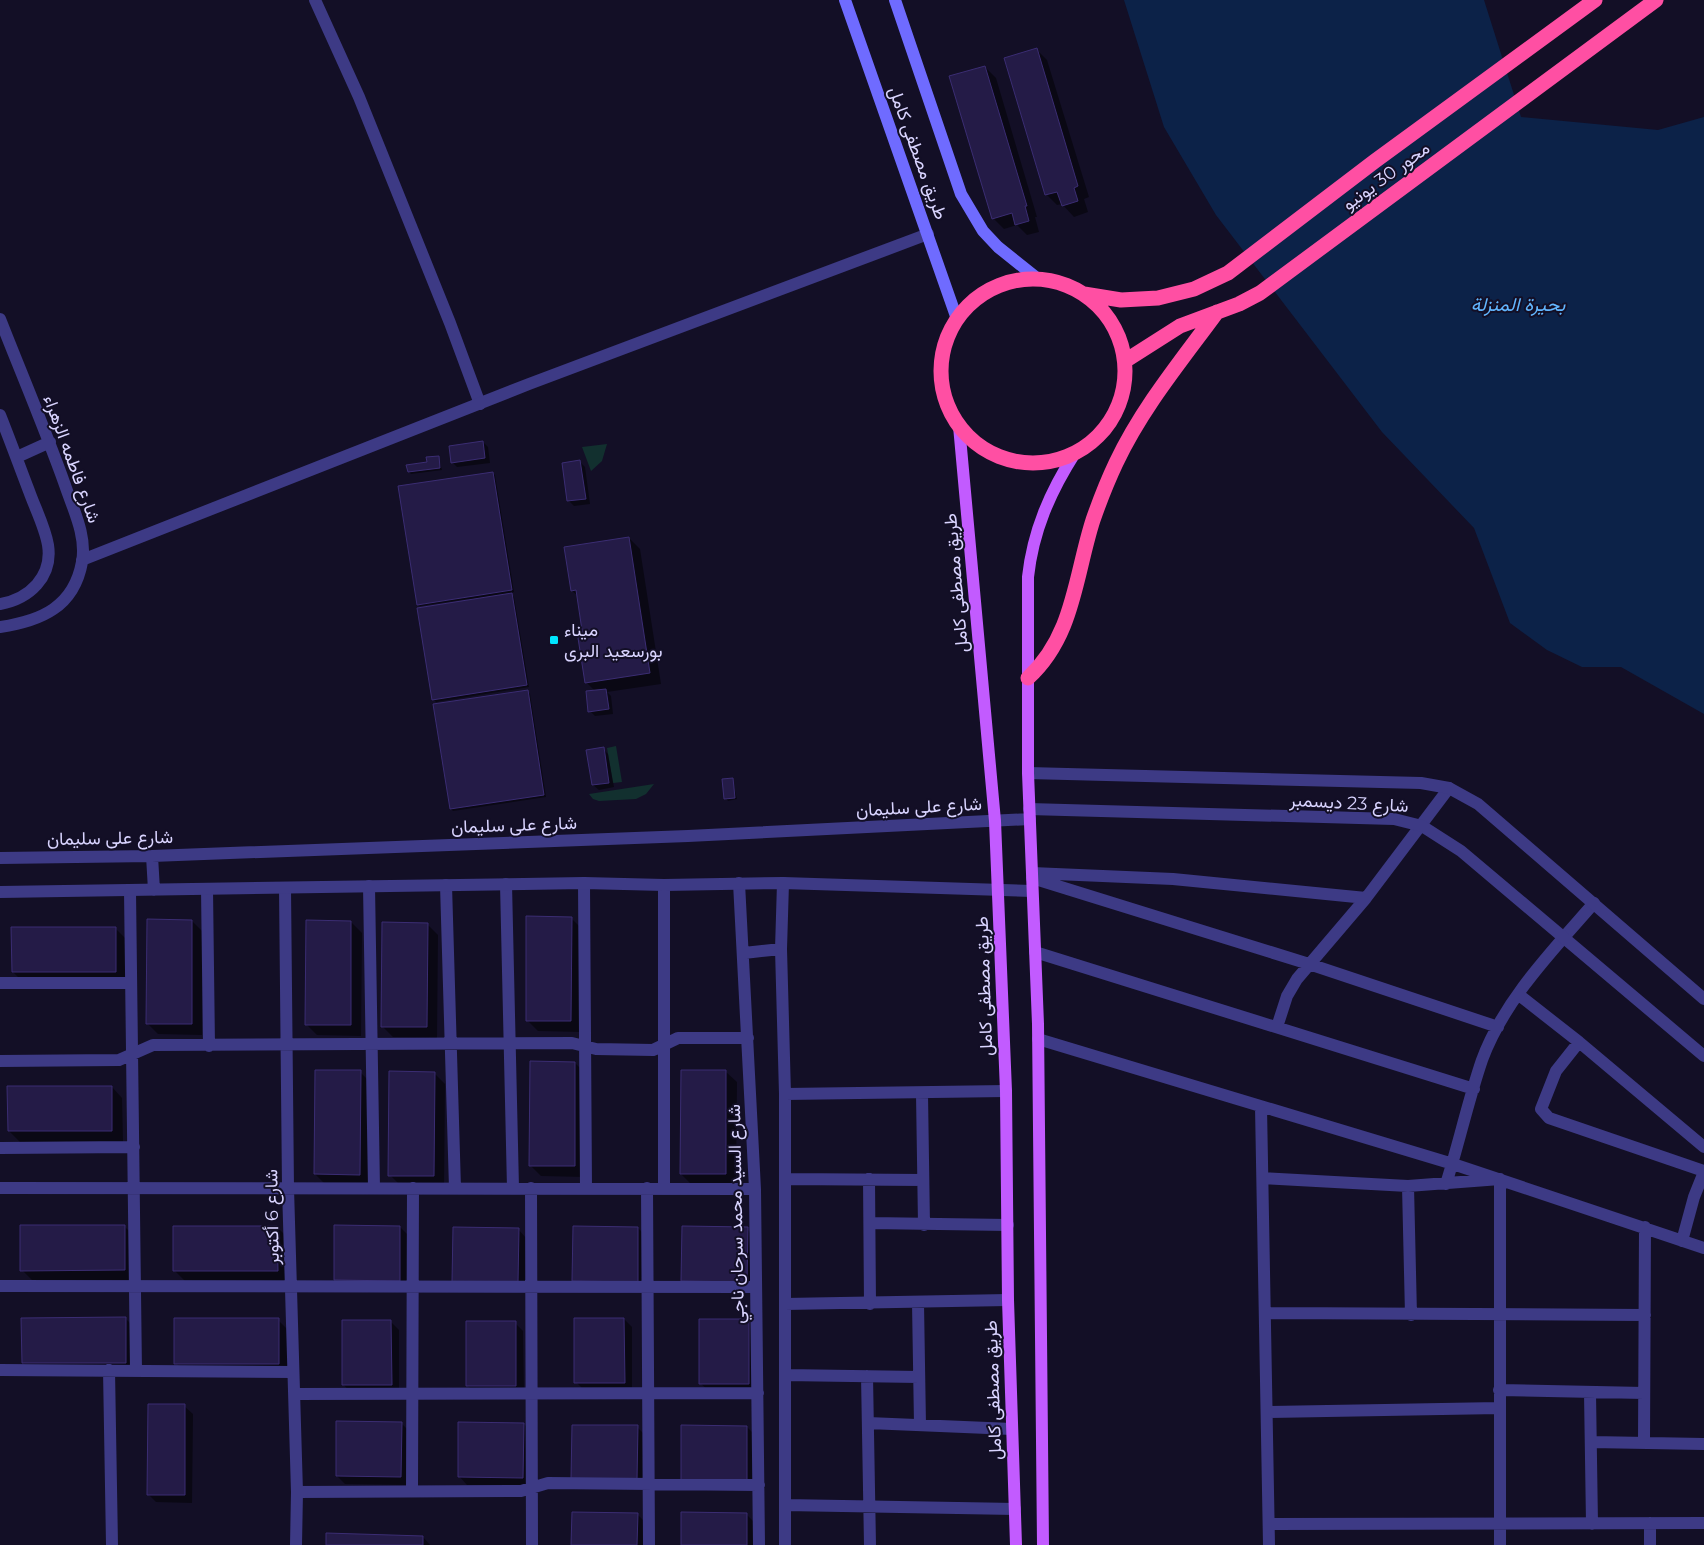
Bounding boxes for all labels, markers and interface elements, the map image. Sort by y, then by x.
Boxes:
street label: طريق مصطفى كامل [884,84,952,222]
street label: محور 30 يونيو [1338,137,1434,215]
water label: بحيرة المنزلة [1471,293,1567,316]
street label: شارع فاطمه الزهراء [38,392,105,526]
street label: طريق مصطفى كامل [939,512,973,654]
place label: ميناء بورسعيد البرى [564,619,663,662]
marker: ميناء بورسعيد البرى [548,634,560,646]
street label: شارع 23 ديسمبر [1288,789,1409,818]
street label: شارع على سليمان [855,793,983,822]
street label: شارع على سليمان [451,812,577,839]
street label: شارع على سليمان [47,826,173,851]
street label: طريق مصطفى كامل [971,916,997,1056]
street label: شارع السيد محمد سرحان ناجي [723,1104,753,1324]
street label: شارع 6 أكتوبر [260,1169,285,1266]
street label: طريق مصطفى كامل [980,1320,1006,1460]

